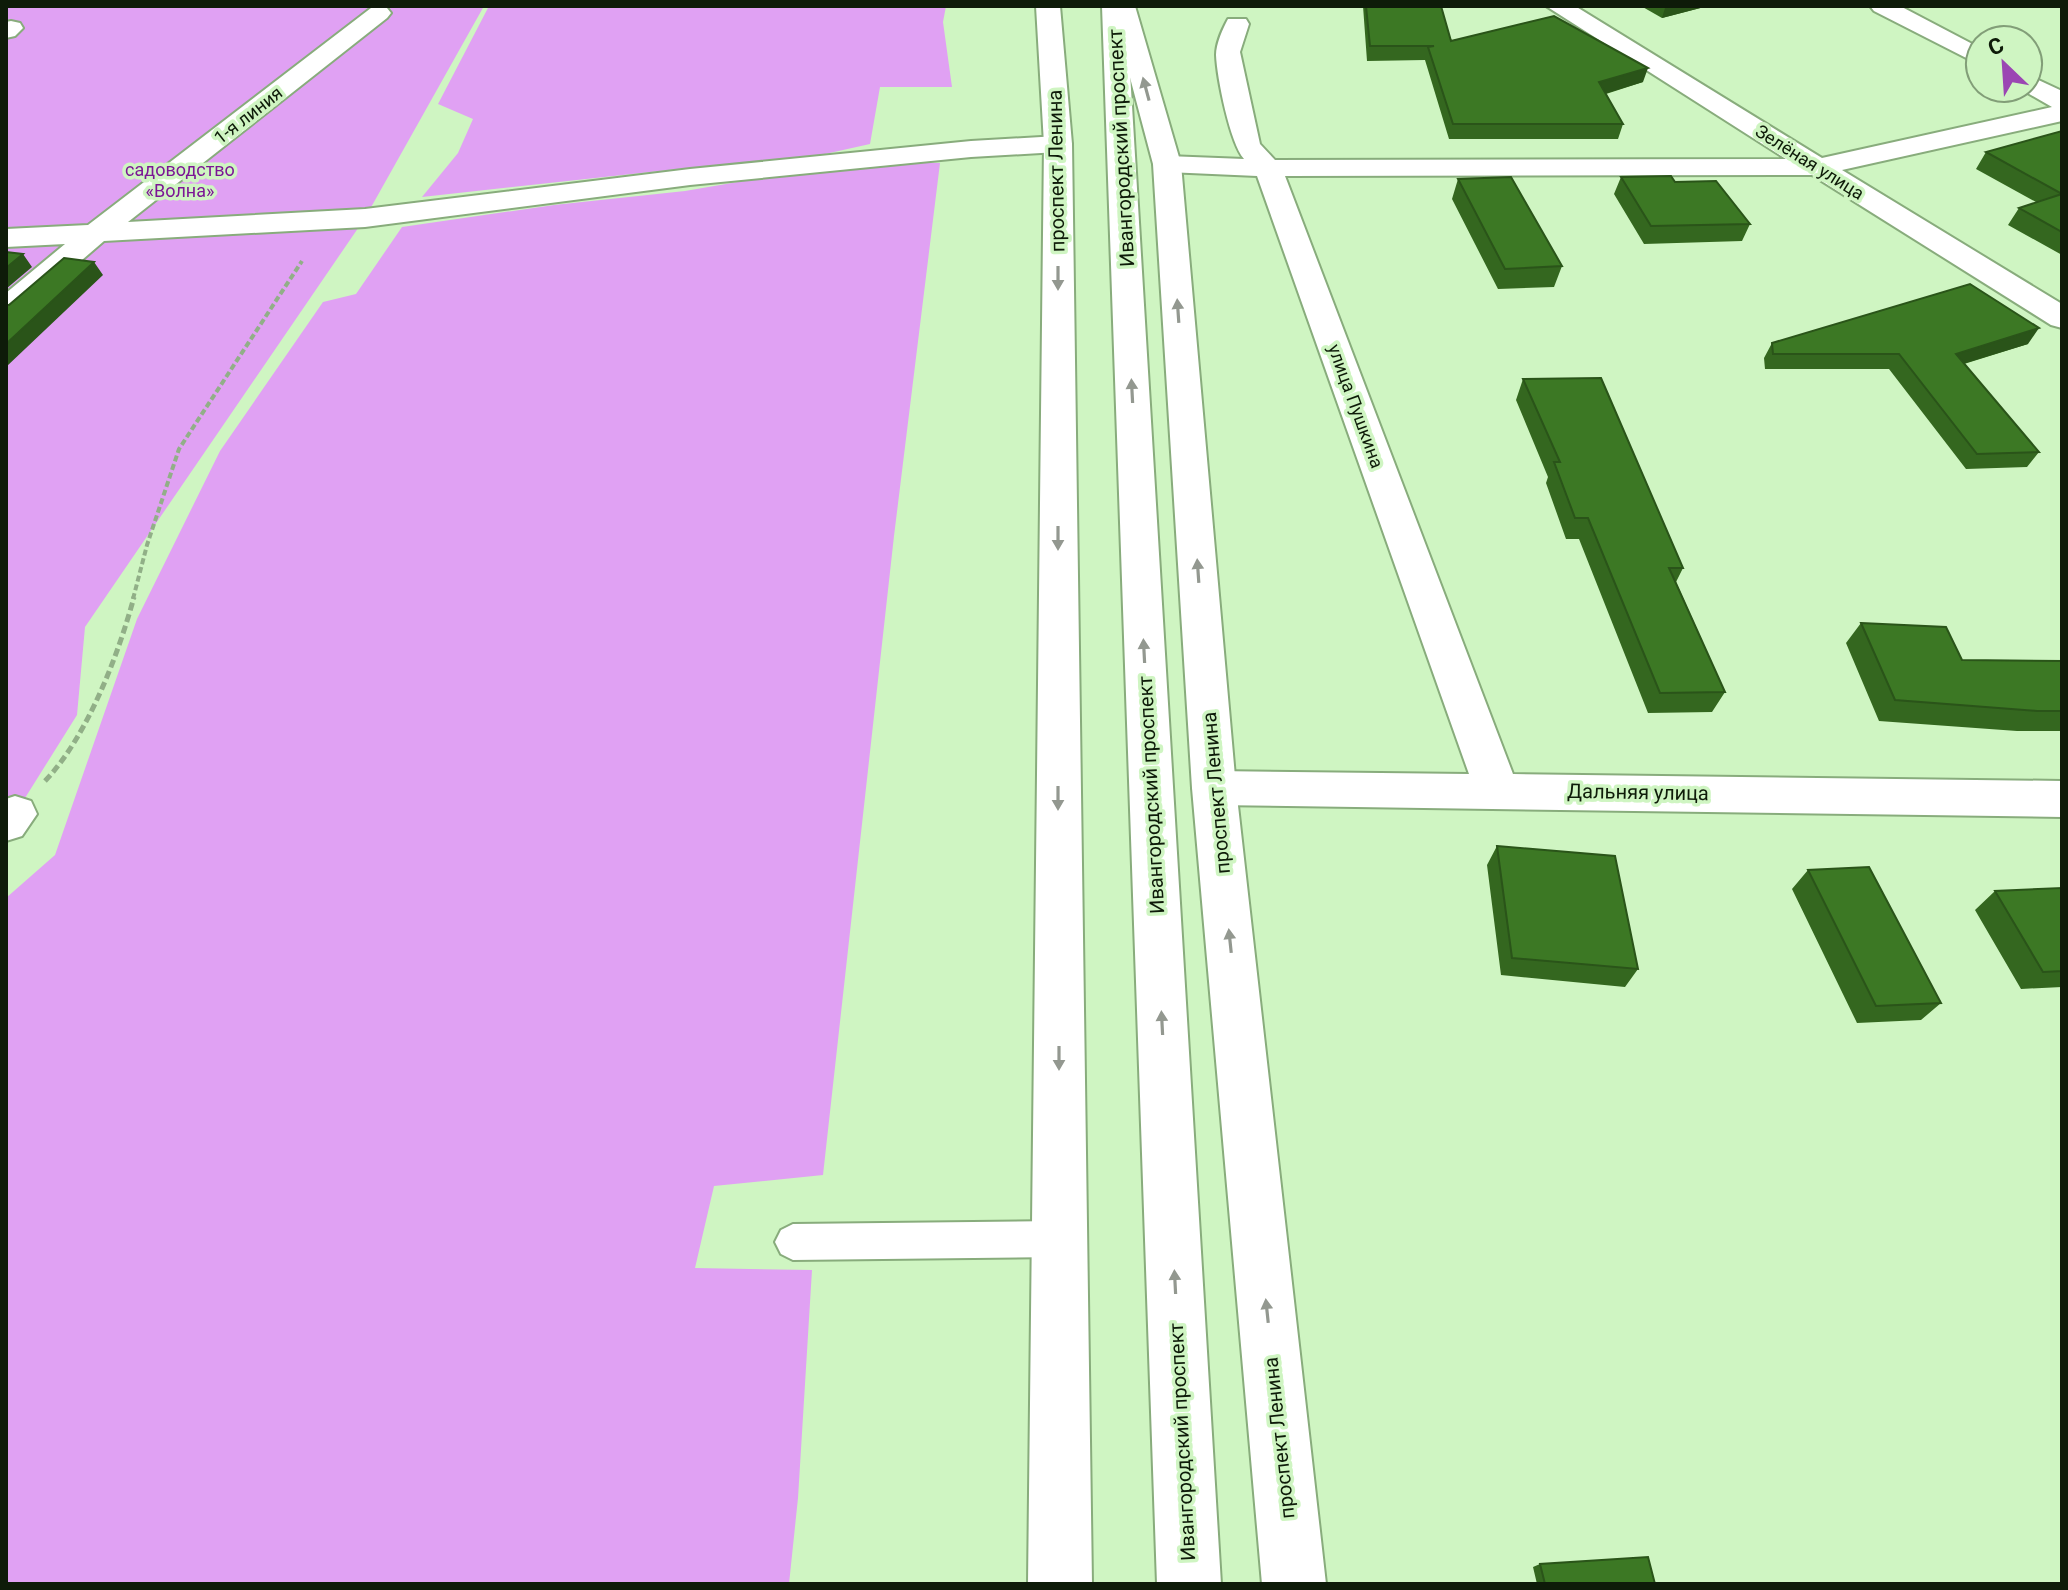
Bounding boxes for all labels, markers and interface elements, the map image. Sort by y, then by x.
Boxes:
north arrow [1964,24,2044,104]
street label: Ивангородский проспект [1103,28,1139,268]
text: С [1984,32,2008,61]
one-way arrow [1140,76,1152,101]
street label: 1-я линия [210,82,286,148]
street label: проспект Ленина [1043,90,1069,252]
street label: Зелёная улица [1752,120,1868,204]
park label: садоводство «Волна» [125,159,235,201]
one-way arrow [1052,266,1064,291]
one-way arrow [1171,298,1184,323]
street label: улица Пушкина [1324,341,1388,471]
one-way arrow [1125,378,1138,403]
one-way arrow [1051,526,1064,551]
one-way arrow [1191,558,1204,583]
one-way arrow [1138,638,1151,663]
street label: Ивангородский проспект [1133,675,1169,915]
street label: проспект Ленина [1197,711,1235,875]
street label: Дальняя улица [1567,779,1709,805]
one-way arrow [1052,786,1064,811]
one-way arrow [1223,928,1236,953]
one-way arrow [1155,1010,1168,1035]
one-way arrow [1053,1046,1065,1071]
one-way arrow [1168,1269,1181,1294]
one-way arrow [1260,1298,1273,1323]
street label: Ивангородский проспект [1164,1322,1200,1562]
street label: проспект Ленина [1259,1356,1299,1520]

